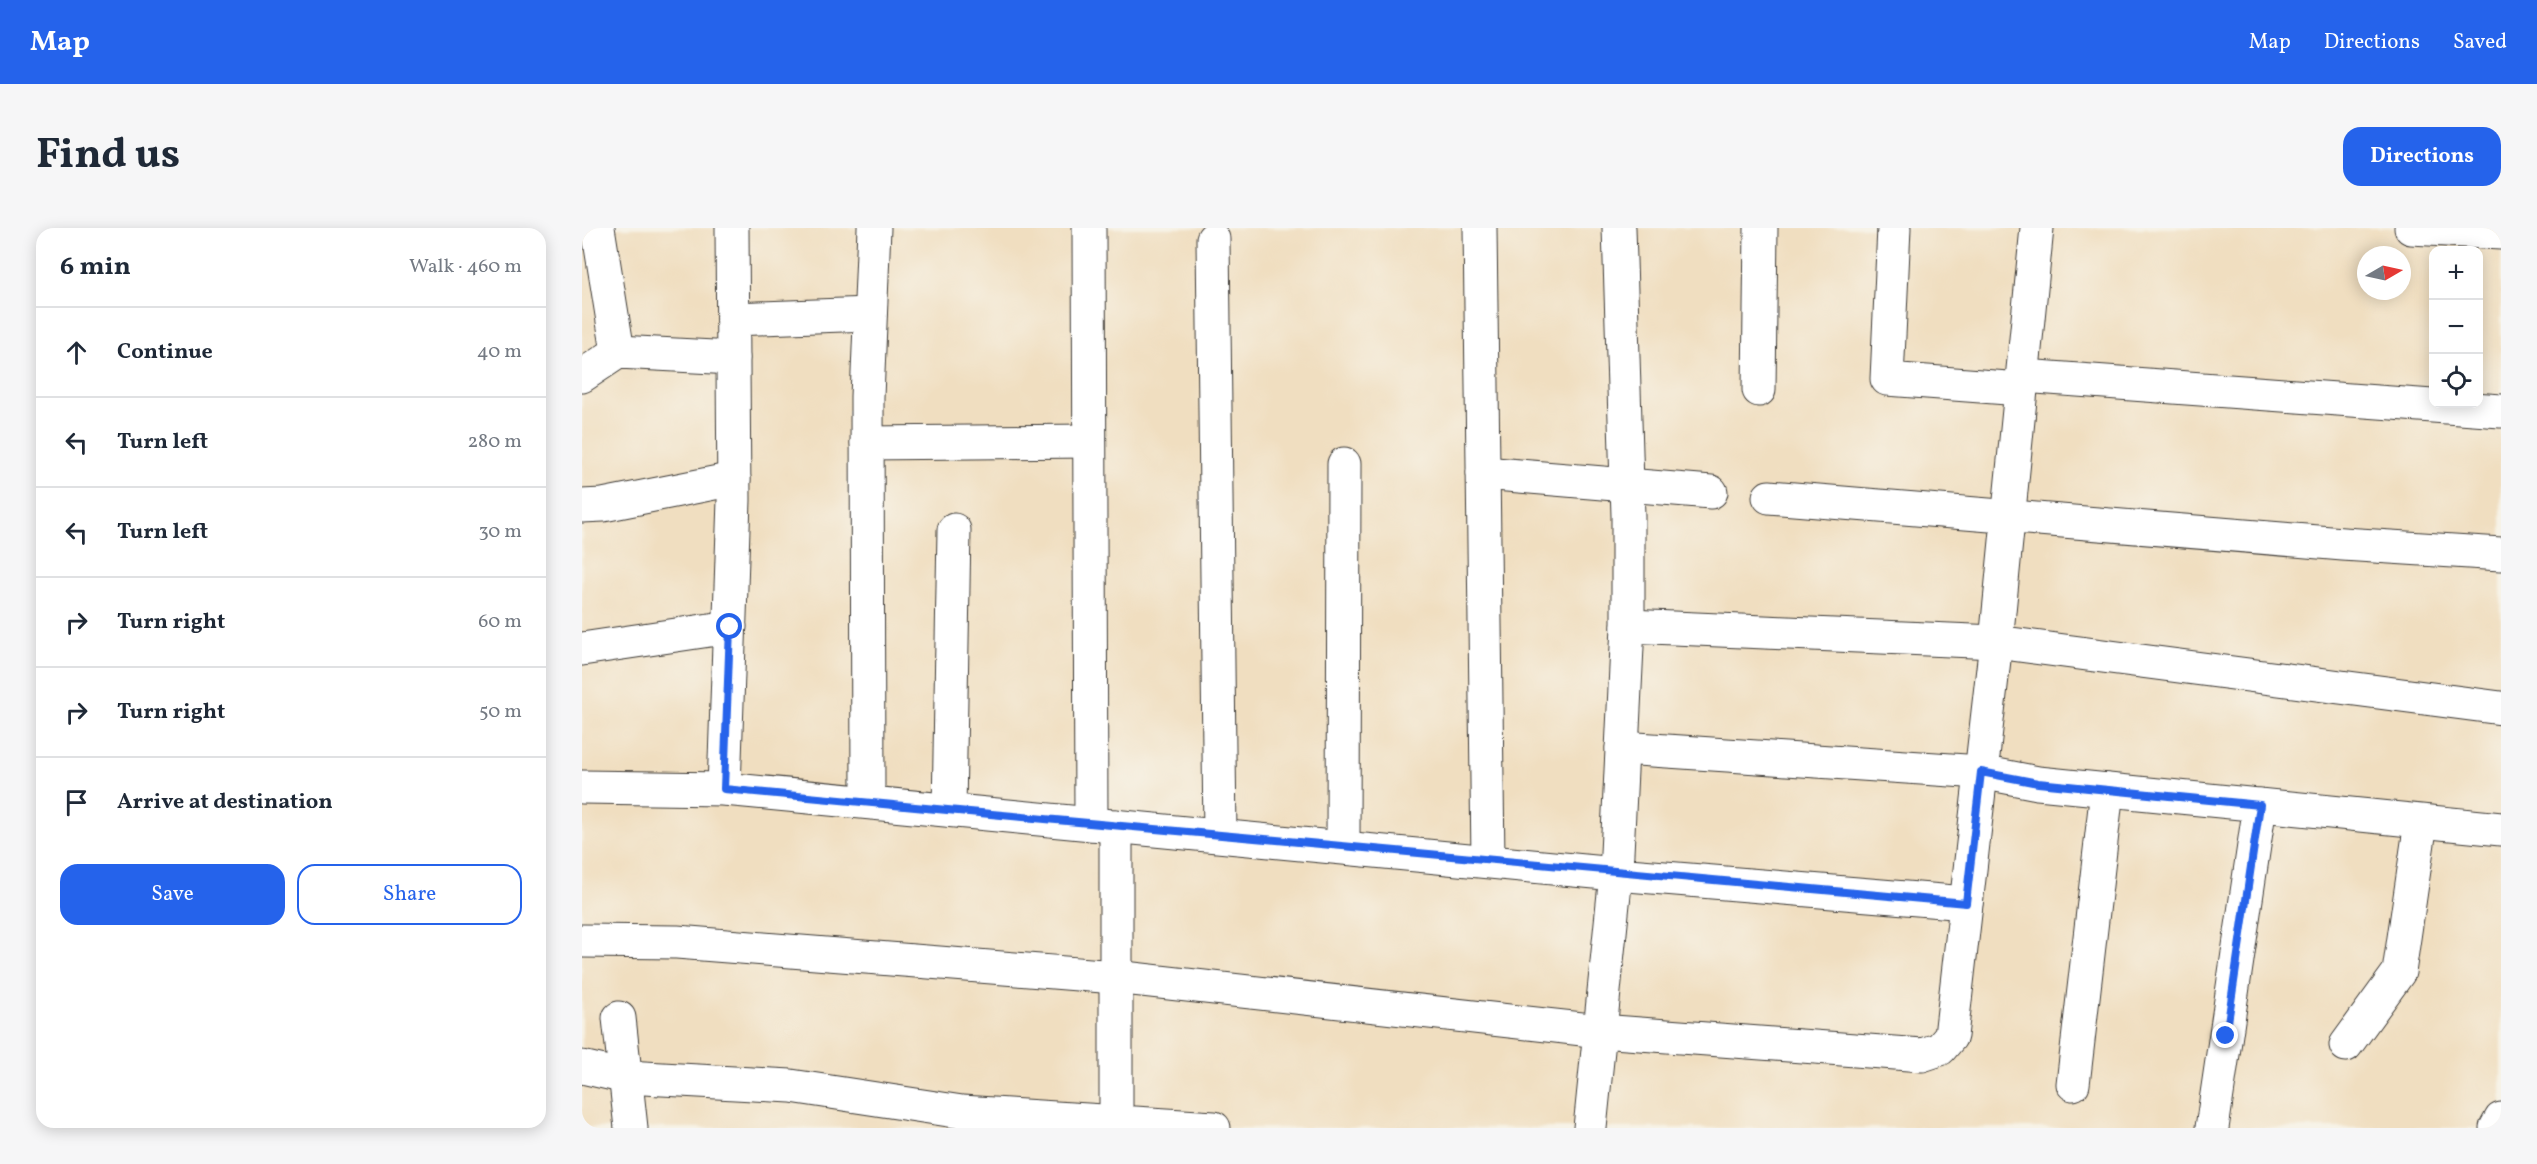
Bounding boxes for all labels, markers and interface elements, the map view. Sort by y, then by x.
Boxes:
text: Map [30,23,90,62]
text: Map [2249,28,2291,57]
text: Directions [2324,28,2420,57]
text: Saved [2453,28,2507,57]
text: Find us [36,127,180,186]
button: Directions [2343,127,2501,186]
north arrow [2357,246,2411,300]
map controls [2429,246,2483,408]
button: + [2429,246,2483,300]
text: 6 min [60,249,131,285]
text: Walk · 460 m [409,253,522,281]
button: − [2429,300,2483,354]
icon: ahead [60,336,93,369]
text: Continue [117,337,213,368]
text: 40 m [477,338,522,366]
button: locate [2429,354,2483,408]
icon: left [60,426,93,459]
text: Turn left [117,427,208,458]
text: 280 m [467,428,522,456]
icon: left [60,516,93,549]
text: Turn left [117,517,208,548]
text: 30 m [478,518,522,546]
icon: right [60,606,93,639]
text: Turn right [117,607,225,638]
text: 60 m [478,608,522,636]
route start [716,613,742,639]
icon: right [60,696,93,729]
text: Turn right [117,697,225,728]
text: 50 m [479,698,522,726]
icon: arrive [60,786,93,819]
text: Arrive at destination [117,787,333,818]
button: Save [60,864,285,925]
button: Share [297,864,522,925]
route end [2212,1022,2238,1048]

